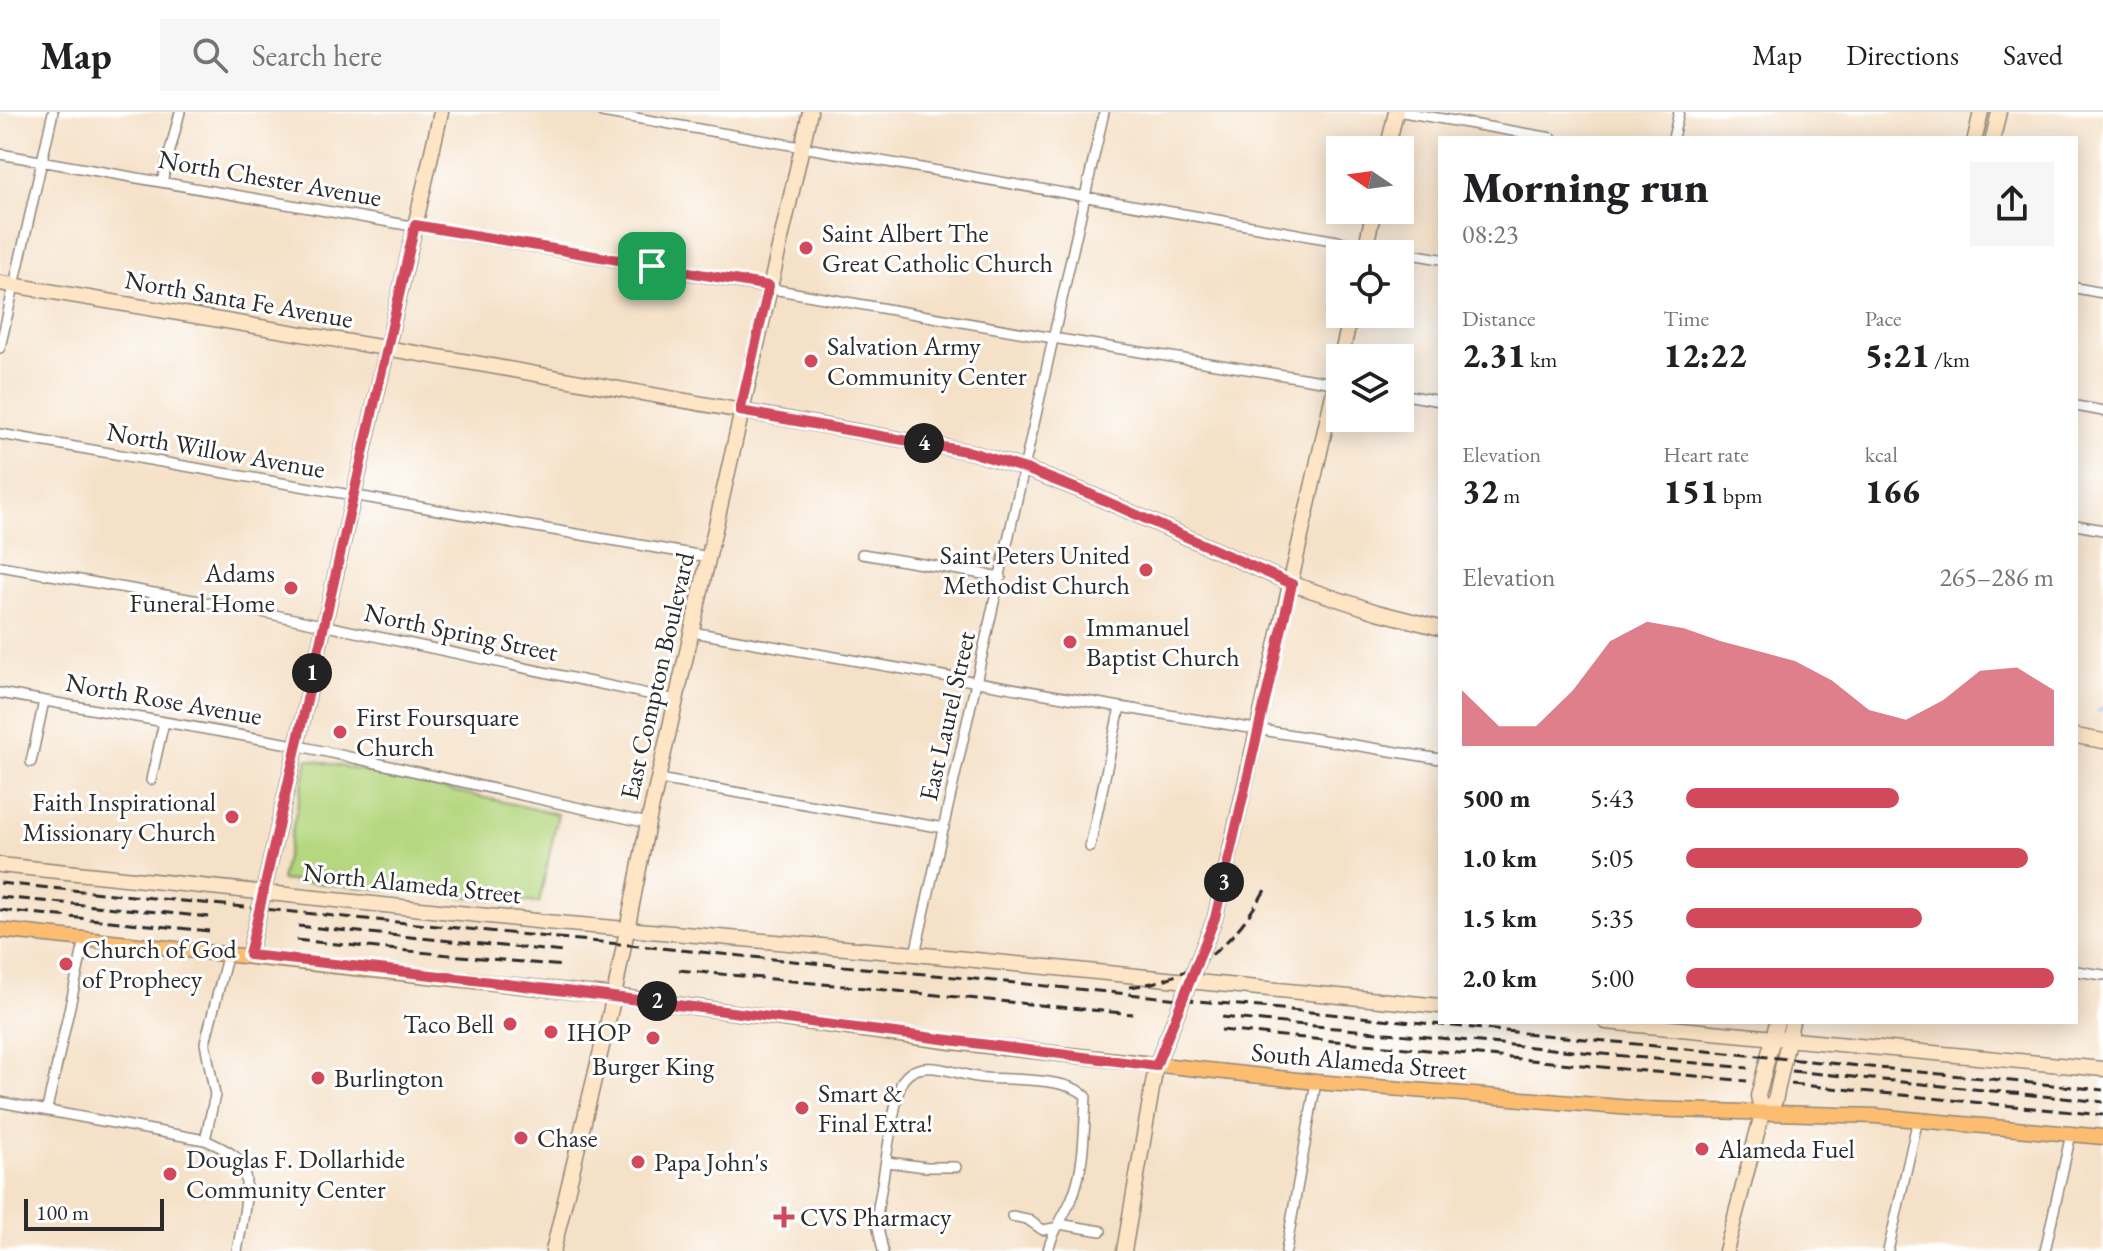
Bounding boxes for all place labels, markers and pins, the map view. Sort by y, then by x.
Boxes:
place label: Saint Albert The Great Catholic Church [822,216,1053,280]
pin [618,232,686,300]
marker: Saint Albert The Great Catholic Church [797,239,815,257]
place label: Salvation Army Community Center [827,329,1027,393]
marker: Salvation Army Community Center [802,352,820,370]
pin: 4 [904,423,944,463]
place label: Saint Peters United Methodist Church [940,538,1131,602]
place label: Adams Funeral Home [129,556,275,620]
marker: Saint Peters United Methodist Church [1137,561,1155,579]
marker: Adams Funeral Home [282,579,300,597]
place label: Immanuel Baptist Church [1086,610,1240,674]
marker: Immanuel Baptist Church [1061,633,1079,651]
pin: 1 [292,653,332,693]
place label: First Foursquare Church [356,700,519,764]
marker: First Foursquare Church [331,723,349,741]
place label: Faith Inspirational Missionary Church [23,785,216,849]
marker: Faith Inspirational Missionary Church [223,808,241,826]
pin: 3 [1204,862,1244,902]
place label: Church of God of Prophecy [82,932,238,996]
marker: Church of God of Prophecy [57,955,75,973]
pin: 2 [637,981,677,1021]
place label: Taco Bell [403,1007,494,1041]
marker: Taco Bell [501,1015,519,1033]
place label: IHOP [567,1015,631,1049]
marker: IHOP [542,1023,560,1041]
marker: Burger King [644,1029,662,1047]
place label: Burger King [592,1049,715,1083]
place label: Burlington [334,1061,444,1095]
marker: Burlington [309,1069,327,1087]
place label: Smart & Final Extra! [818,1076,933,1140]
marker: Smart & Final Extra! [793,1099,811,1117]
place label: Chase [537,1121,598,1155]
marker: Chase [512,1129,530,1147]
place label: Alameda Fuel [1717,1132,1855,1166]
marker: Alameda Fuel [1693,1140,1711,1158]
place label: Douglas F. Dollarhide Community Center [186,1142,405,1206]
place label: Papa John's [654,1145,768,1179]
marker: Papa John's [629,1153,647,1171]
marker: Douglas F. Dollarhide Community Center [161,1165,179,1183]
place label: CVS Pharmacy [800,1200,952,1234]
marker: CVS Pharmacy [775,1208,793,1226]

